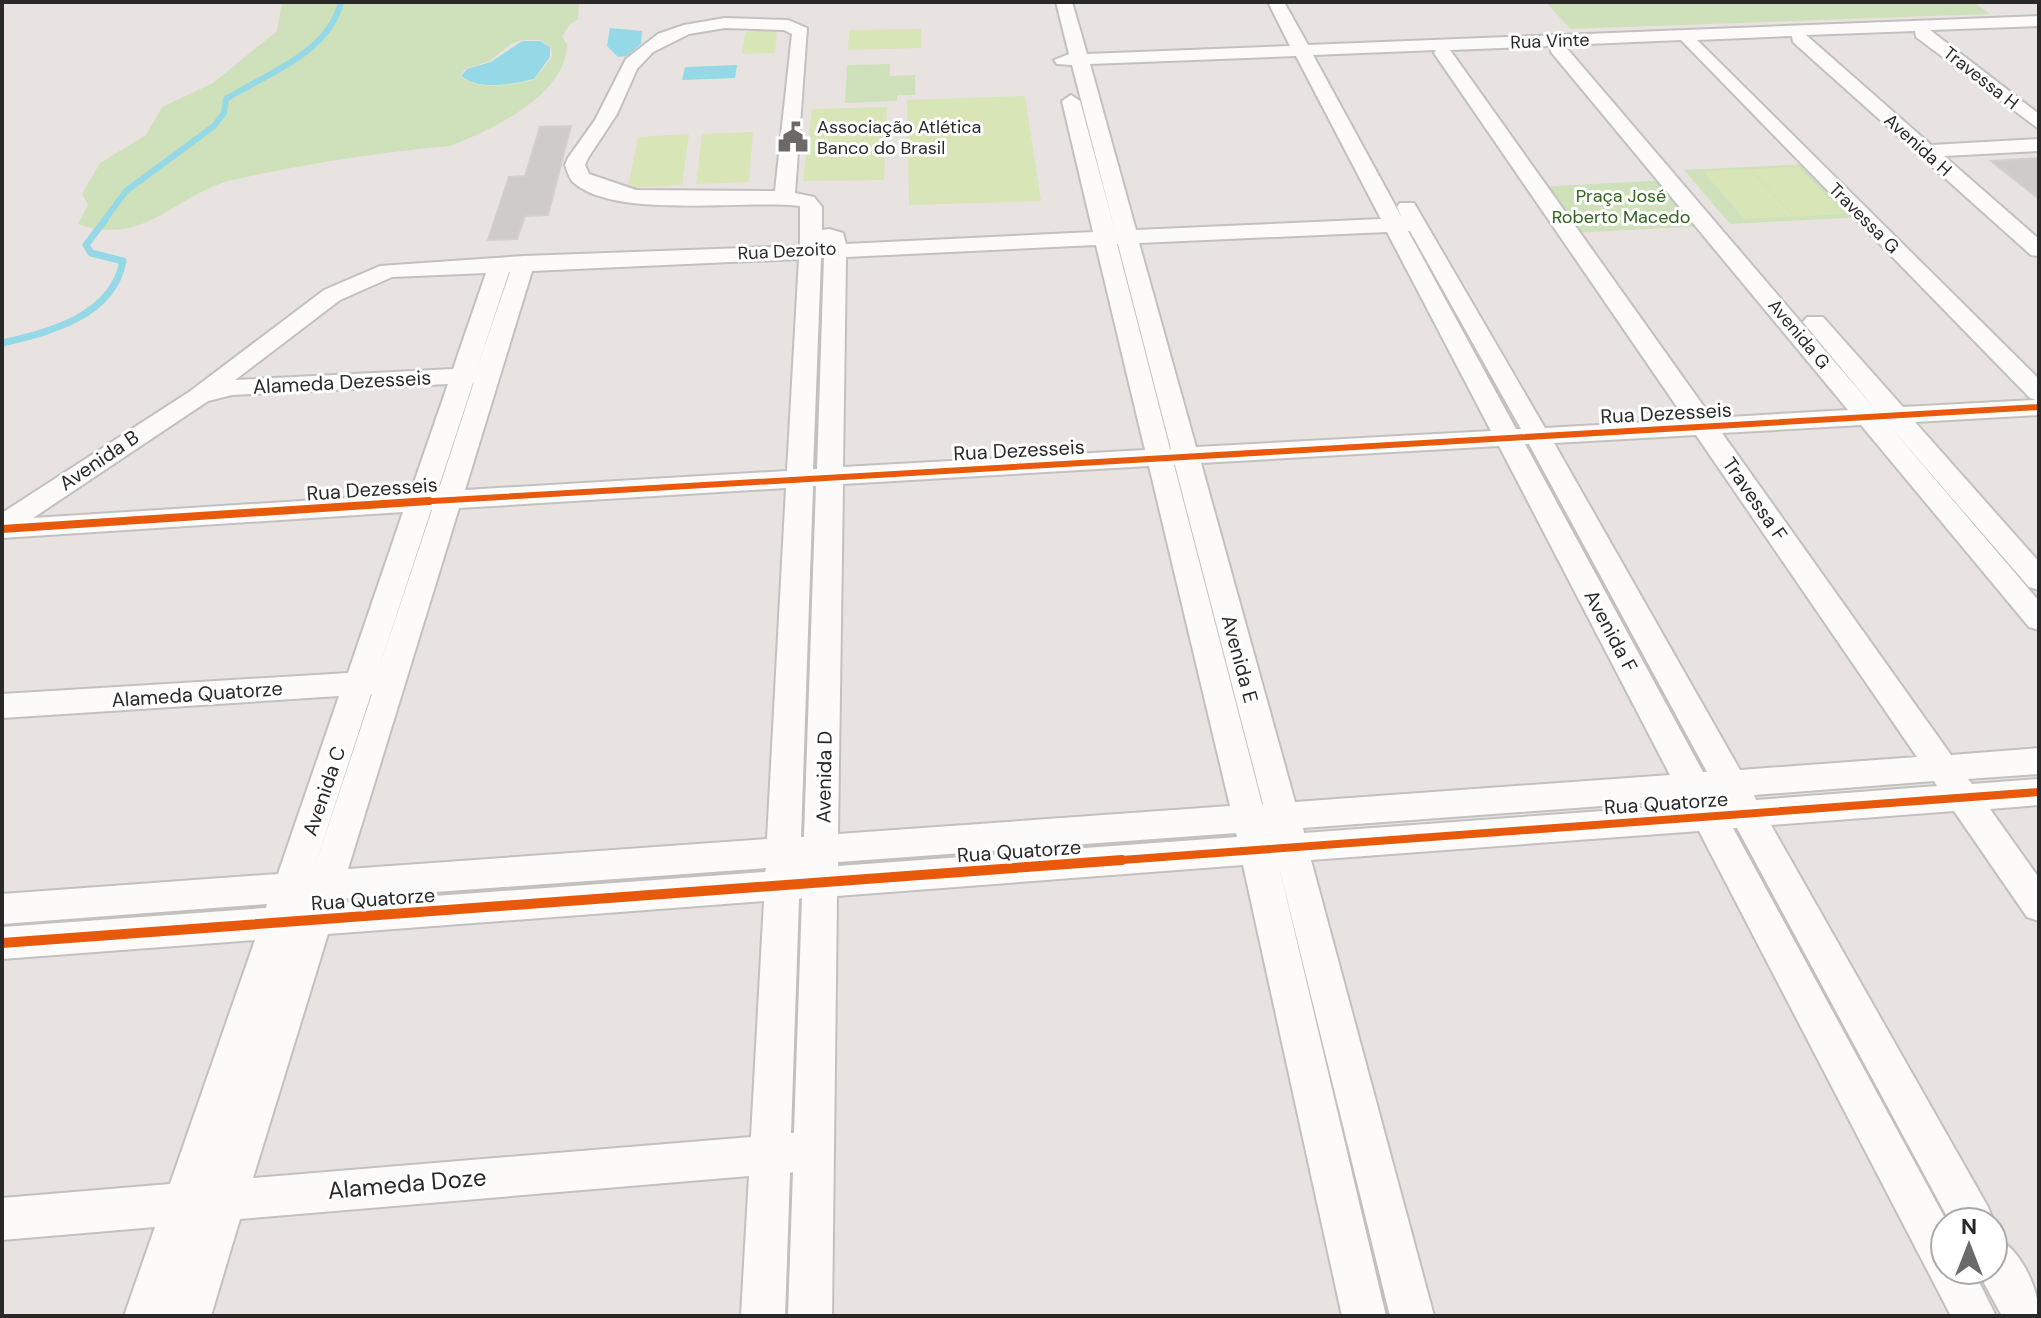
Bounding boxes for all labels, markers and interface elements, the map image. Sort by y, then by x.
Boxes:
street label: Rua Vinte [1510,28,1590,54]
street label: Travessa H [1938,41,2024,115]
street label: Avenida H [1879,108,1957,182]
place label: Associação Atlética Banco do Brasil [817,115,981,160]
public building icon: Associação Atlética Banco do Brasil [776,120,810,154]
street label: Travessa G [1823,177,1905,259]
park label: Praça José Roberto Macedo [1552,184,1690,229]
street label: Rua Dezoito [737,236,837,266]
street label: Avenida G [1763,294,1835,374]
street label: Alameda Dezesseis [252,364,432,400]
street label: Rua Dezesseis [1600,397,1732,429]
street label: Avenida B [54,424,144,496]
street label: Rua Dezesseis [953,434,1085,466]
street label: Travessa F [1717,452,1793,546]
street label: Rua Dezesseis [306,471,438,507]
street label: Avenida F [1579,585,1644,677]
street label: Avenida E [1216,612,1264,706]
street label: Alameda Quatorze [111,675,283,713]
street label: Avenida D [810,731,838,823]
street label: Avenida C [297,743,351,839]
street label: Rua Quatorze [1603,786,1729,820]
street label: Rua Quatorze [956,834,1082,868]
street label: Rua Quatorze [310,882,436,916]
street label: Alameda Doze [326,1161,488,1206]
north arrow [1929,1206,2009,1286]
text: N [1961,1212,1977,1241]

